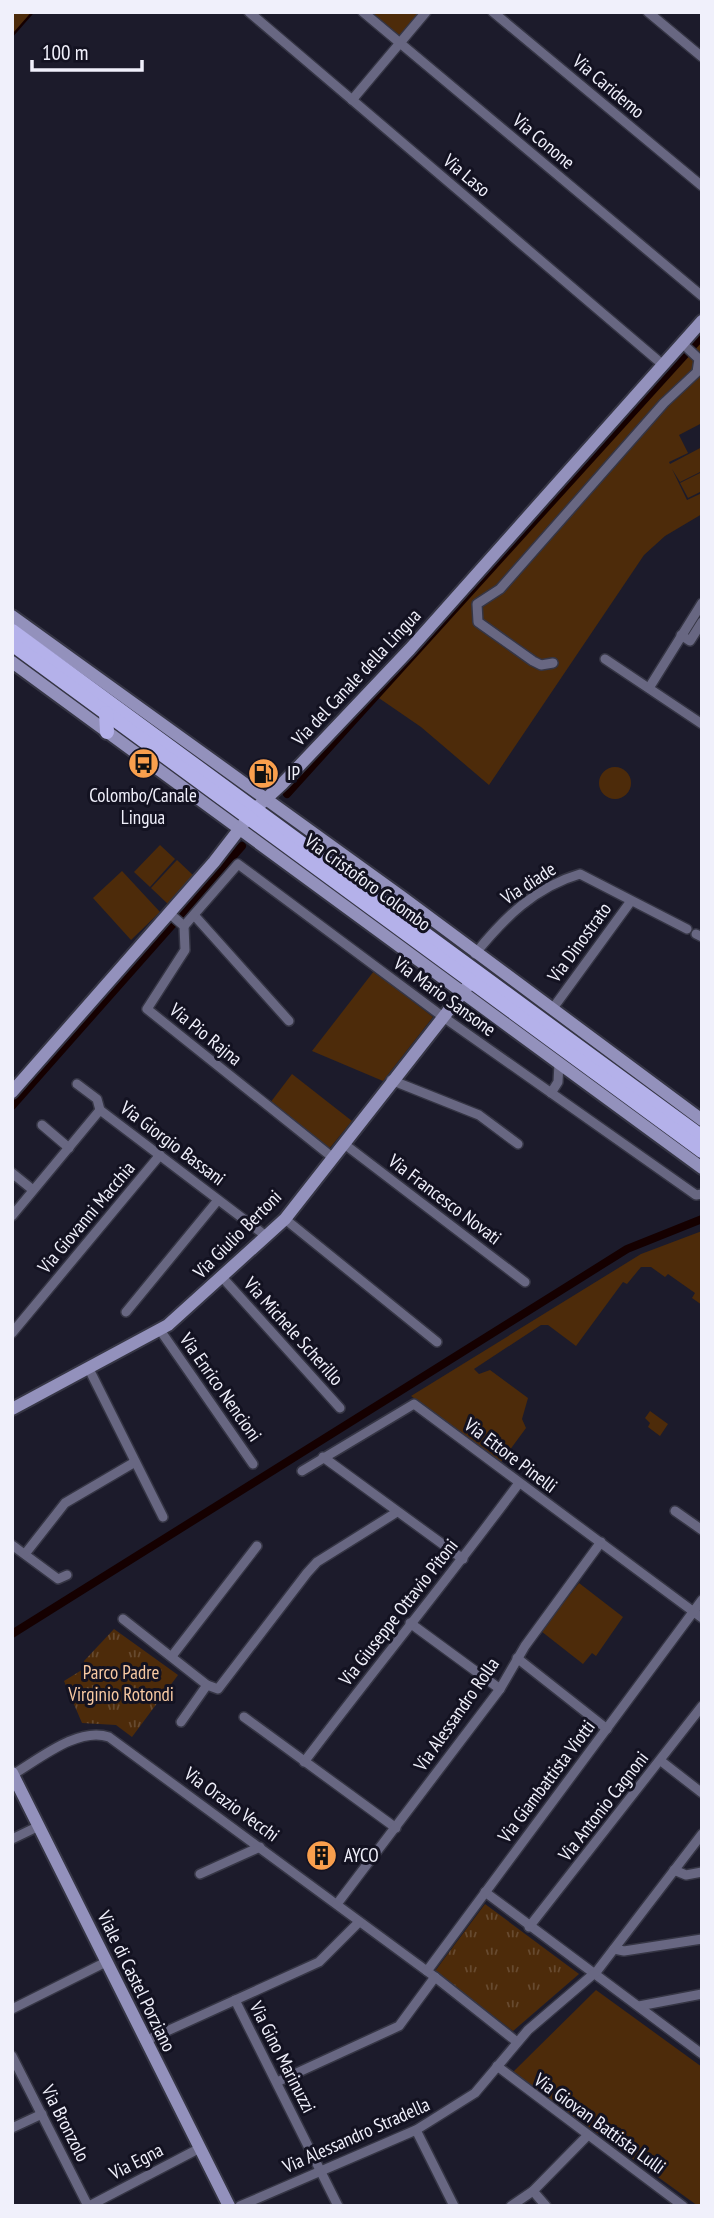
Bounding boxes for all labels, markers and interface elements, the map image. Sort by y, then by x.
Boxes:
scale bar [32,28,142,72]
text: 100 m [42,39,88,66]
street label: Via Caridemo [567,48,650,123]
street label: Via Conone [507,107,580,174]
street label: Via Laso [438,148,496,202]
street label: Via del Canale della Lingua [286,604,426,751]
bus stop icon: Colombo/Canale Lingua [126,747,160,781]
fuel station icon: IP [247,756,281,790]
place label: IP [287,761,300,785]
place label: Colombo/Canale Lingua [89,783,197,829]
street label: Via Cristoforo Colombo [299,828,436,936]
street label: Via diade [495,856,560,910]
street label: Via Dinostrato [541,897,616,987]
street label: Via Mario Sansone [388,950,501,1041]
street label: Via Pio Rajna [164,997,247,1070]
street label: Via Giorgio Bassani [115,1095,230,1190]
street label: Via Francesco Novati [383,1148,506,1249]
street label: Via Giovanni Macchia [32,1156,140,1279]
street label: Via Giulio Bertoni [187,1185,286,1284]
street label: Via Michele Scherillo [238,1271,349,1390]
street label: Via Enrico Nencioni [174,1327,267,1446]
street label: Via Ettore Pinelli [459,1412,562,1498]
street label: Via Giuseppe Ottavio Pitoni [333,1534,463,1691]
street label: Via Alessandro Rolla [408,1653,504,1776]
park label: Parco Padre Virginio Rotondi [67,1660,174,1706]
street label: Via Giambattista Viotti [492,1715,600,1848]
street label: Via Antonio Cagnoni [552,1746,653,1866]
street label: Via Orazio Vecchi [179,1761,284,1847]
building icon: AYCO [304,1838,338,1872]
place label: AYCO [344,1843,379,1867]
street label: Viale di Castel Porziano [92,1906,181,2055]
street label: Via Gino Marinuzzi [244,1996,321,2117]
street label: Via Giovan Battista Lulli [529,2067,670,2179]
street label: Via Bronzolo [36,2080,95,2165]
street label: Via Alessandro Stradella [278,2092,433,2179]
street label: Via Egna [104,2137,167,2185]

